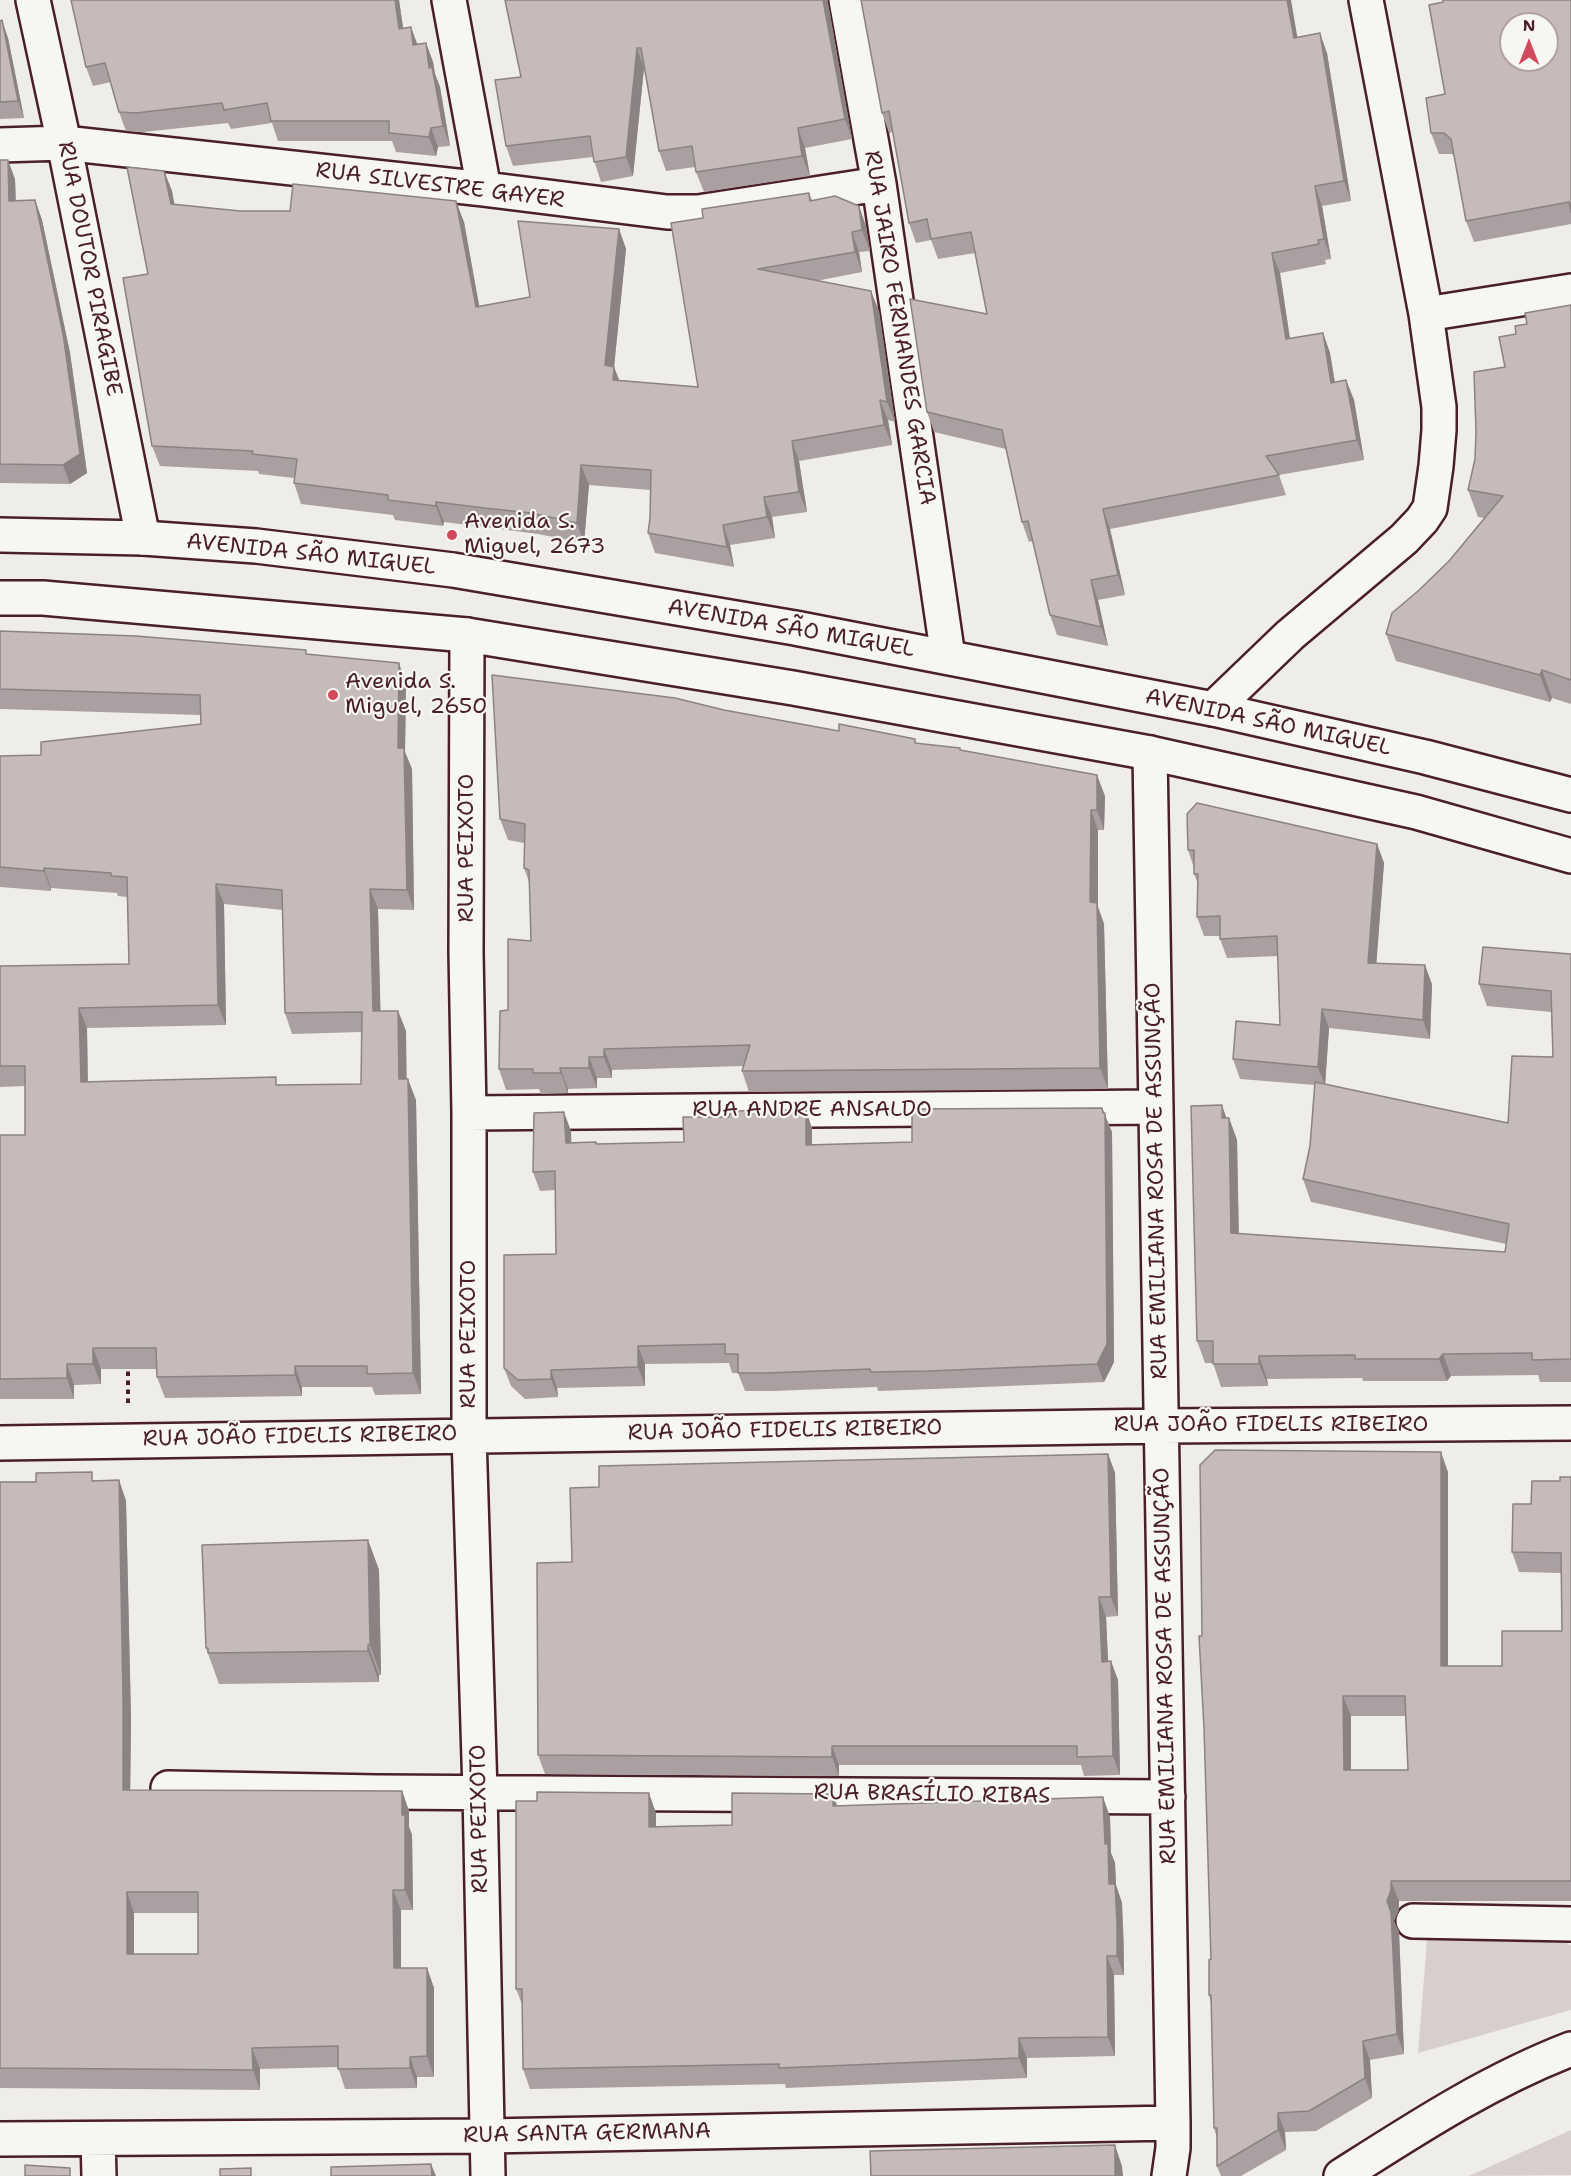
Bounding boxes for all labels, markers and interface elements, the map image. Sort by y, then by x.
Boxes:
north arrow [1499,12,1559,72]
text: N [1523,15,1535,36]
street label: RUA DOUTOR PIRAGIBE [51,139,127,399]
street label: RUA JAIRO FERNANDES GARCIA [858,149,940,507]
street label: RUA SILVESTRE GAYER [314,158,566,214]
place label: Avenida S. Miguel, 2673 [464,509,605,560]
marker: Avenida S. Miguel, 2673 [445,528,459,542]
street label: AVENIDA SÃO MIGUEL [185,529,437,581]
street label: AVENIDA SÃO MIGUEL [665,594,917,664]
place label: Avenida S. Miguel, 2650 [345,669,487,720]
street label: AVENIDA SÃO MIGUEL [1143,684,1393,762]
marker: Avenida S. Miguel, 2650 [326,688,340,702]
street label: RUA PEIXOTO [454,774,480,922]
street label: RUA EMILIANA ROSA DE ASSUNÇÃO [1140,982,1174,1380]
street label: RUA ANDRE ANSALDO [692,1097,932,1123]
street label: RUA PEIXOTO [456,1260,482,1408]
street label: RUA JOÃO FIDELIS RIBEIRO [1114,1412,1428,1438]
street label: RUA JOÃO FIDELIS RIBEIRO [627,1415,943,1447]
street label: RUA JOÃO FIDELIS RIBEIRO [142,1421,458,1453]
street label: RUA EMILIANA ROSA DE ASSUNÇÃO [1149,1467,1183,1865]
street label: RUA PEIXOTO [466,1744,494,1894]
street label: RUA BRASÍLIO RIBAS [813,1780,1051,1810]
street label: RUA SANTA GERMANA [463,2119,711,2149]

